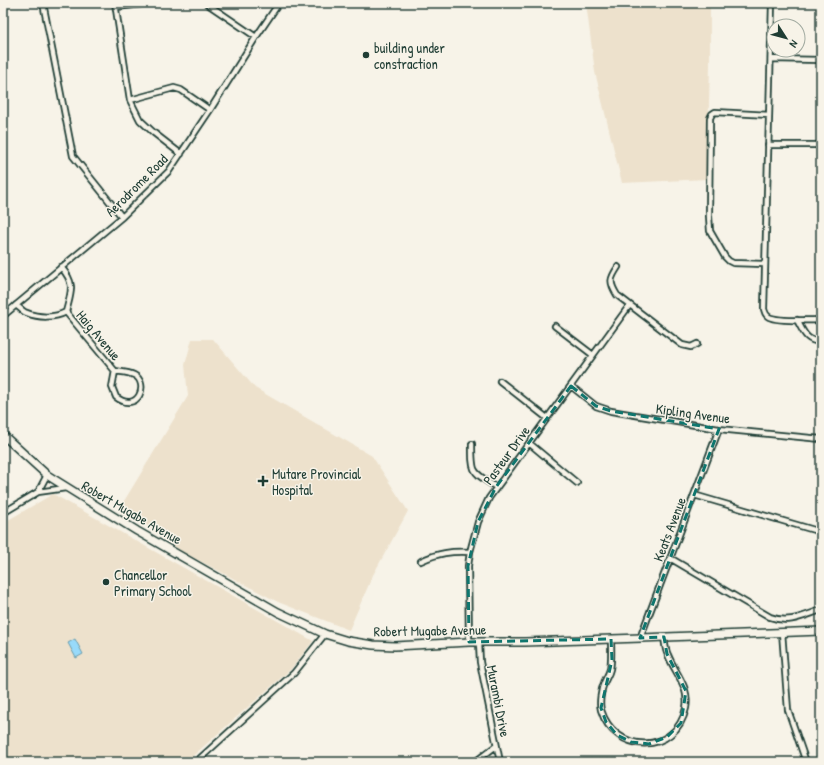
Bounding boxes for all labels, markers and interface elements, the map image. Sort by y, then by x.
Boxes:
north arrow [766,18,806,58]
text: N [787,37,801,50]
place label: building under constraction [374,38,446,73]
marker: building under constraction [361,50,371,60]
street label: Aerodrome Road [101,149,172,220]
street label: Haig Avenue [72,306,126,365]
street label: Kipling Avenue [655,398,732,429]
street label: Pasteur Drive [478,421,534,488]
place label: Mutare Provincial Hospital [272,464,361,500]
marker: Mutare Provincial Hospital [257,475,269,487]
street label: Robert Mugabe Avenue [78,476,186,549]
street label: Keats Avenue [648,494,690,564]
place label: Chancellor Primary School [114,565,192,601]
marker: Chancellor Primary School [101,577,111,587]
street label: Robert Mugabe Avenue [374,620,487,641]
street label: Murambi Drive [483,663,515,739]

